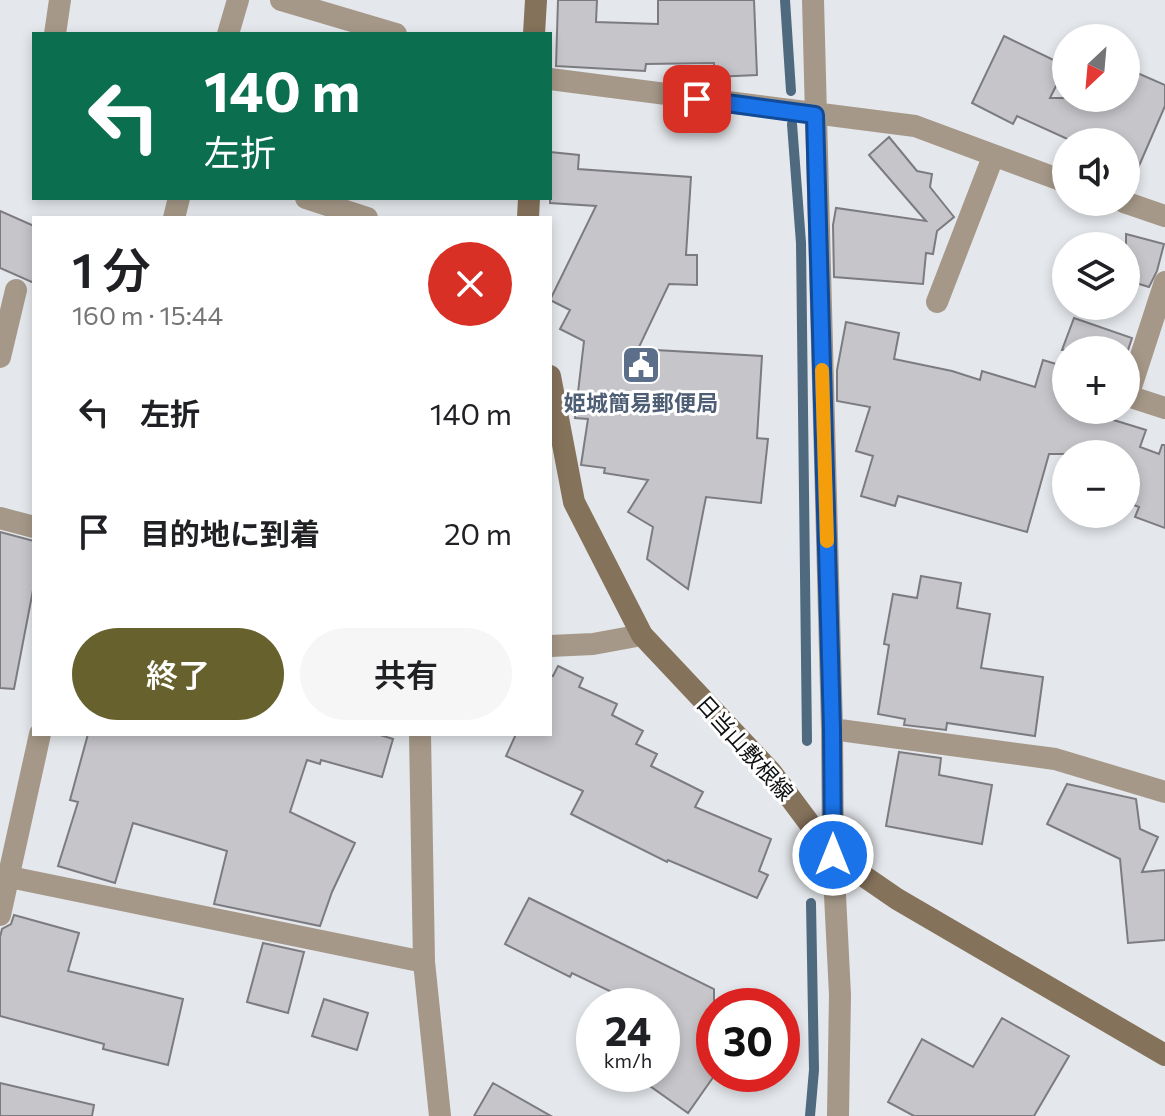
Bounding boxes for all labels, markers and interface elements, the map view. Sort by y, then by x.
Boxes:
north arrow [1052,24,1140,112]
map controls [1052,24,1140,528]
text: 140 m [204,55,360,124]
icon: left [72,64,176,168]
pin [663,65,731,133]
icon: arrive [675,77,719,121]
button: sound [1052,128,1140,216]
text: 左折 [204,129,276,173]
button: layers [1052,232,1140,320]
text: 1 分 [72,239,151,298]
button: close [428,242,512,326]
text: 160 m · 15:44 [72,299,223,330]
button: + [1052,336,1140,424]
public building icon: 姫城簡易郵便局 [620,344,662,386]
place label: 姫城簡易郵便局 [564,389,718,416]
icon: left [72,390,116,434]
text: 左折 [140,394,200,431]
text: 140 m [430,394,512,431]
button: − [1052,440,1140,528]
icon: arrive [72,510,116,554]
text: 目的地に到着 [140,514,320,551]
text: 20 m [444,514,512,551]
button: 終了 [72,628,284,720]
button: 共有 [300,628,512,720]
street label: 日当山敷根線 [691,690,800,806]
position arrow [791,813,875,897]
speed limit sign: 30 [696,988,800,1092]
text: 24 [605,1005,651,1054]
text: km/h [604,1048,652,1072]

